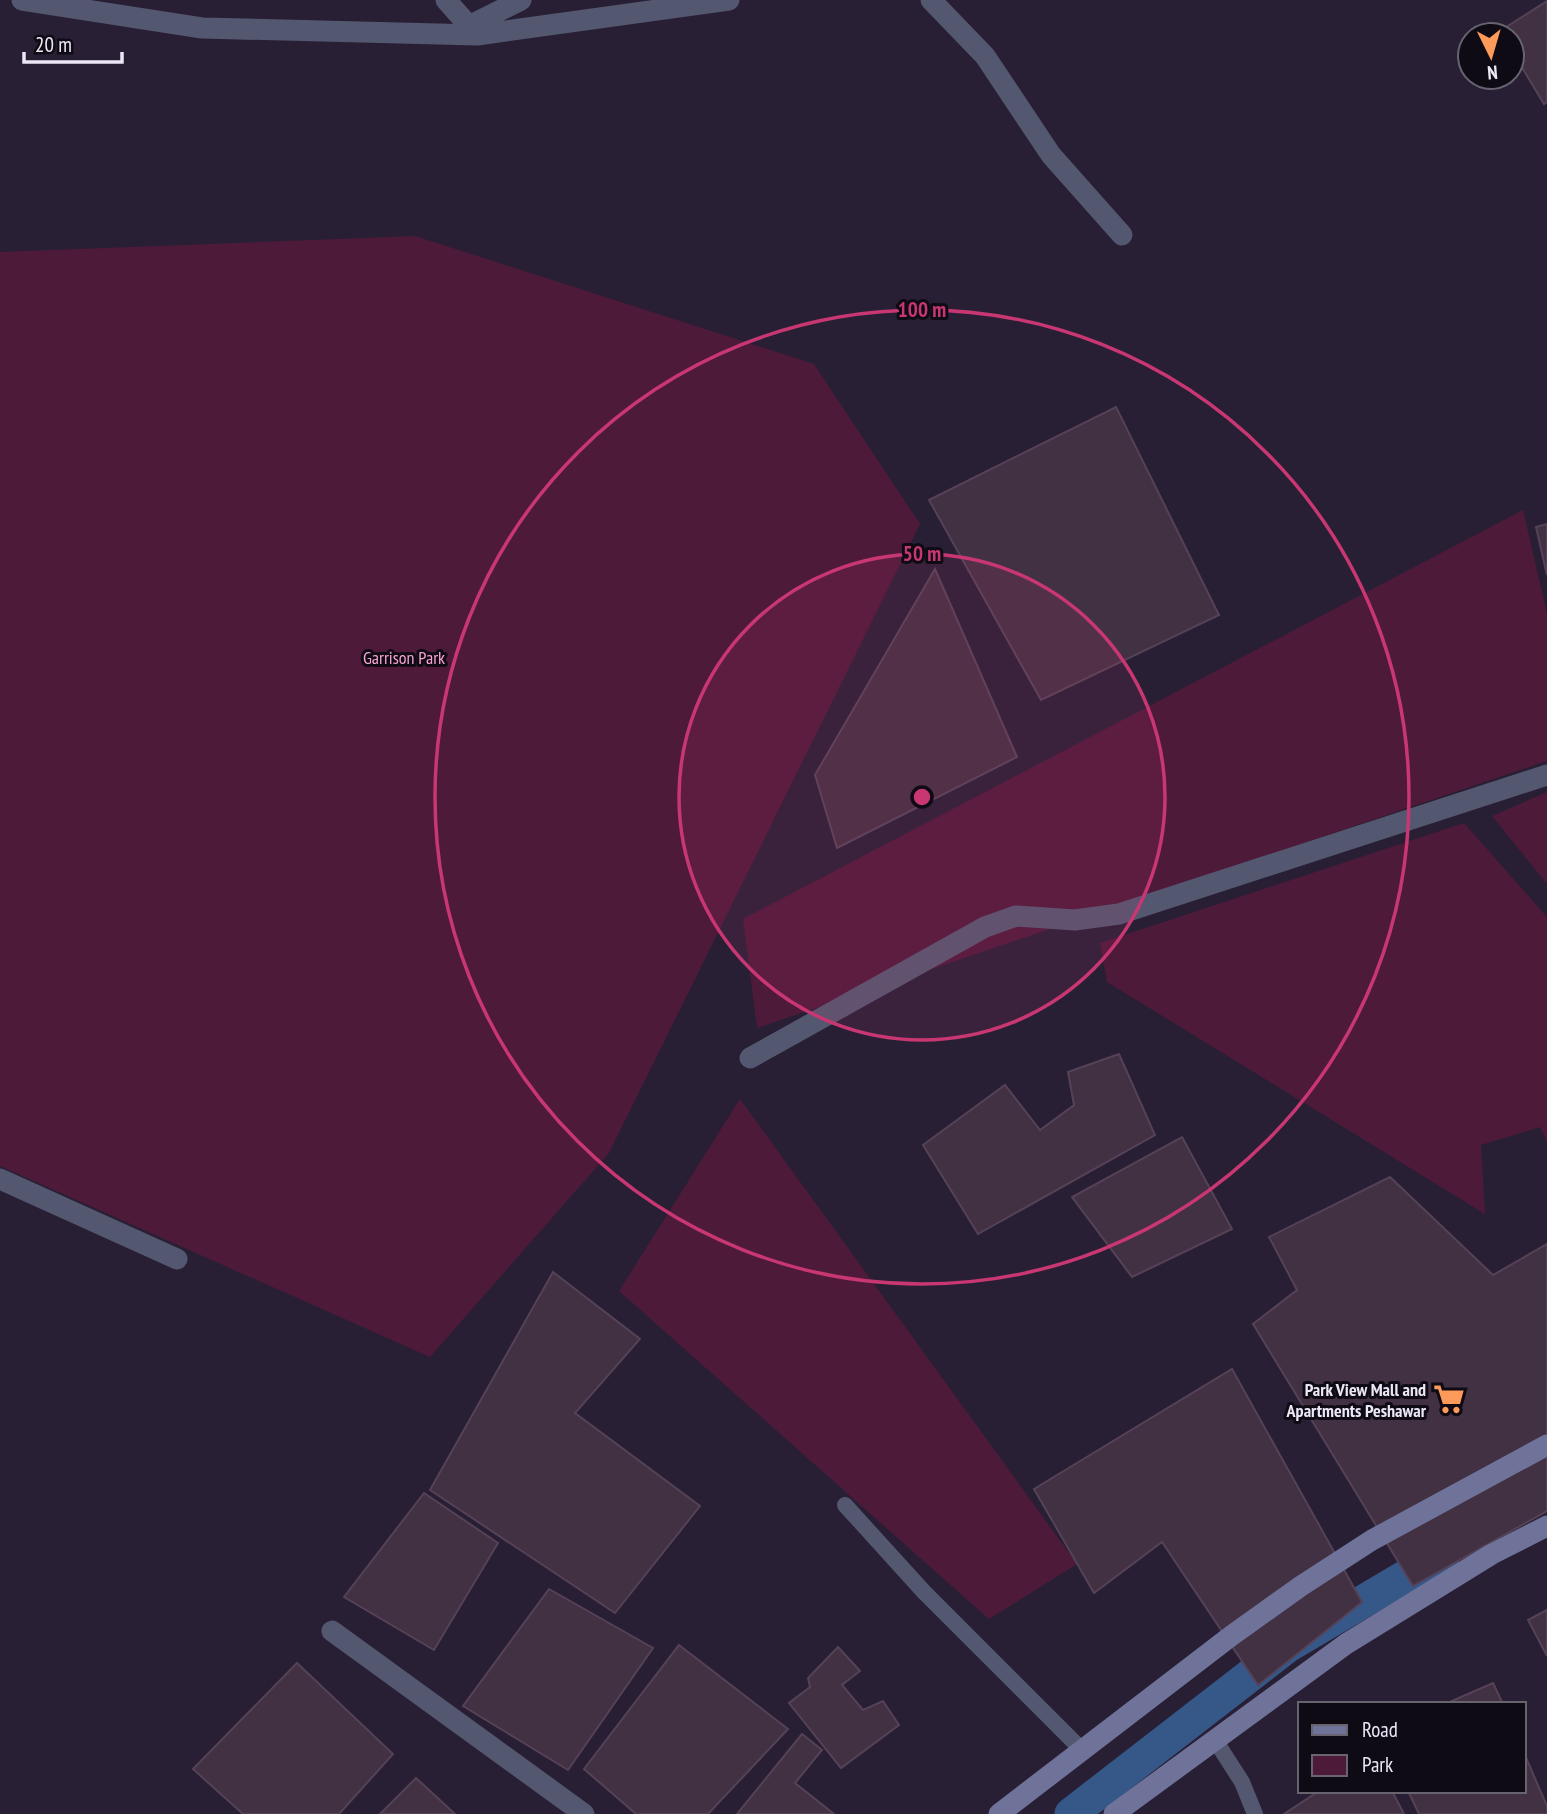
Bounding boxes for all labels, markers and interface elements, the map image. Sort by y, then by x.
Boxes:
scale bar [24,21,122,65]
north arrow [1456,21,1526,91]
text: 20 m [35,31,72,58]
text: N [1486,61,1499,85]
text: 100 m [898,296,946,323]
text: 50 m [903,540,941,567]
park label: Garrison Park [363,646,445,669]
centre of rings [910,785,934,809]
place label: Park View Mall and Apartments Peshawar [1286,1378,1427,1422]
supermarket icon: Park View Mall and Apartments Peshawar [1432,1382,1466,1416]
legend [1298,1702,1526,1793]
text: Road [1362,1716,1398,1743]
text: Park [1362,1751,1393,1778]

